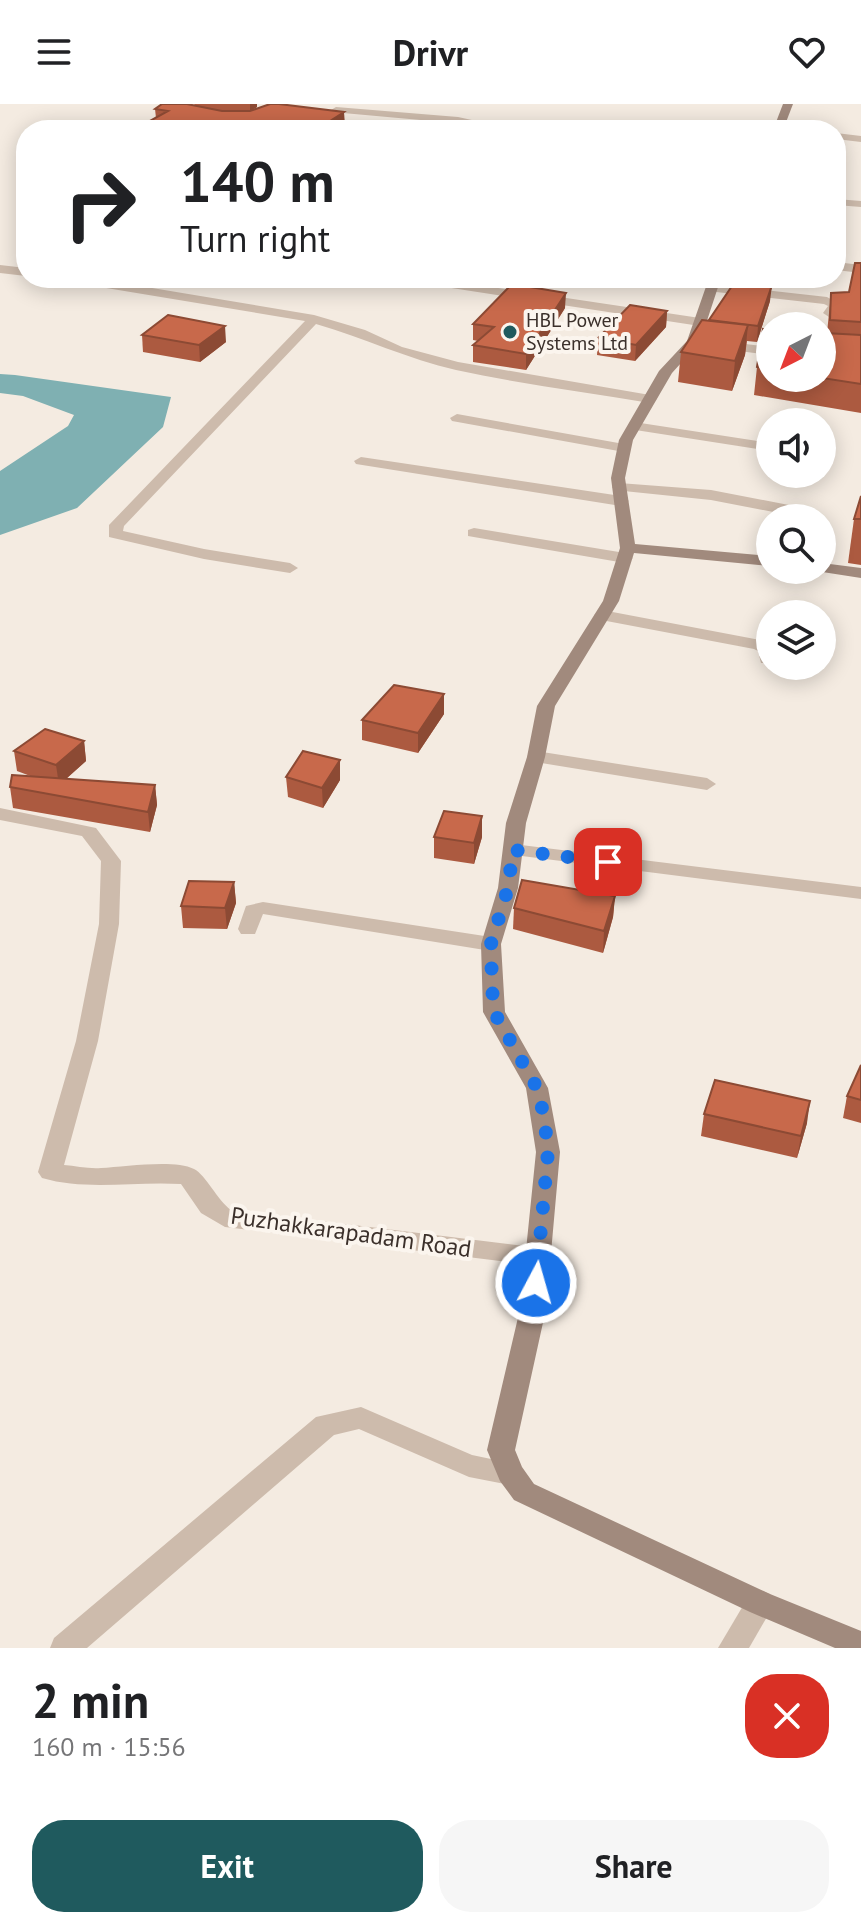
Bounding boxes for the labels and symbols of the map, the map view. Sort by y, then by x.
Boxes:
place label: HBL Power Systems Ltd [526,307,628,356]
north arrow [756,312,836,392]
marker: HBL Power Systems Ltd [501,323,519,341]
pin [574,828,642,896]
street label: Puzhakkarapadam Road [229,1200,473,1264]
position arrow [494,1241,578,1325]

